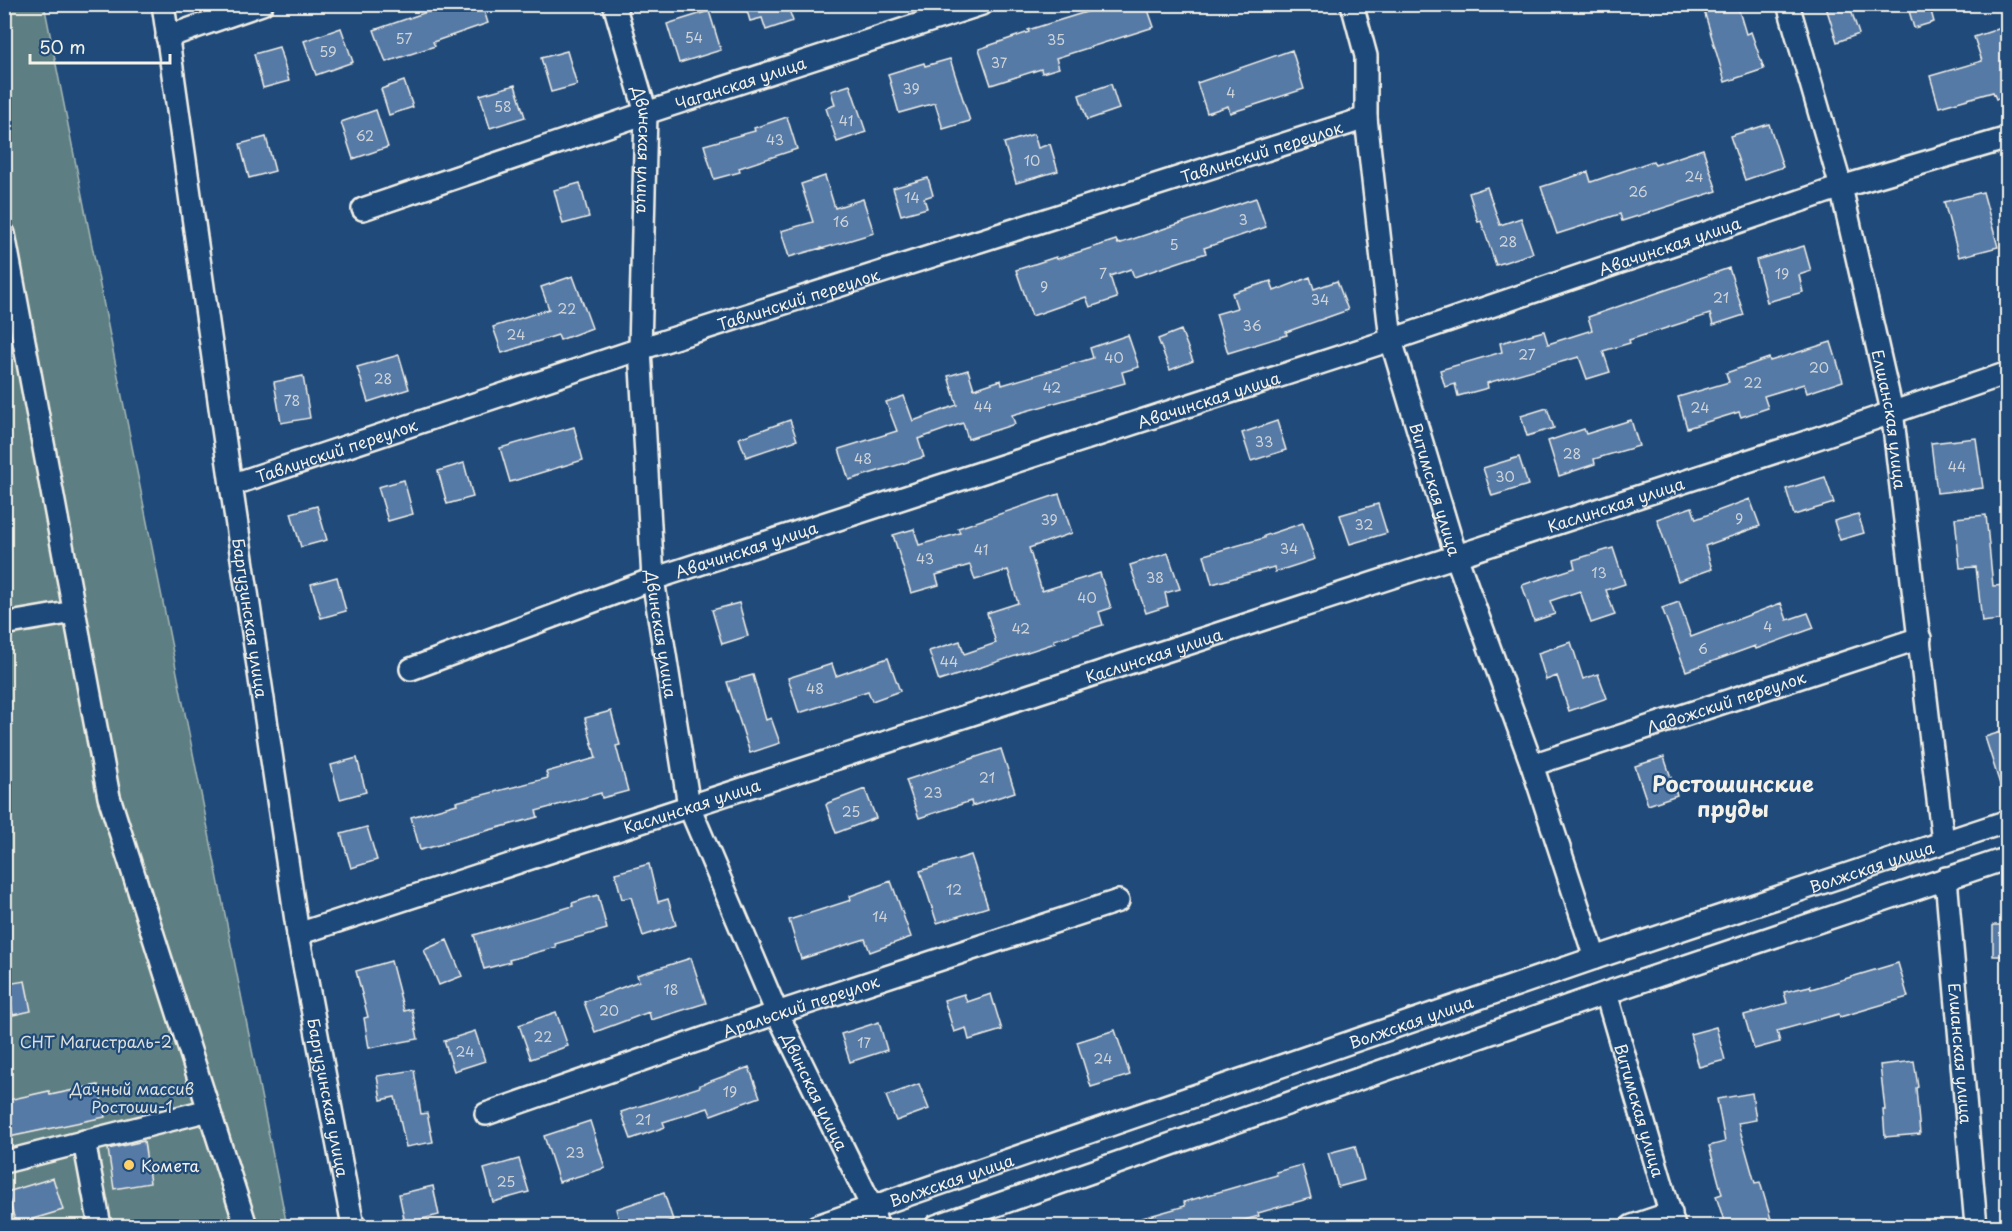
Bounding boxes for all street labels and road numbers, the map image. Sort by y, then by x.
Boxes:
street label: Чаганская улица [672,50,809,115]
street label: Двинская улица [626,82,658,214]
street label: Тавлинский переулок [1177,114,1346,188]
street label: Авачинская улица [1595,210,1744,281]
street label: Тавлинский переулок [714,261,883,336]
street label: Елшанская улица [1866,347,1913,490]
street label: Авачинская улица [1134,365,1283,433]
street label: Тавлинский переулок [252,412,421,488]
street label: Витимская улица [1404,420,1467,559]
street label: Каслинская улица [1544,471,1687,538]
street label: Авачинская улица [672,515,820,583]
street label: Баргузинская улица [227,536,275,699]
street label: Двинская улица [640,569,684,700]
street label: Каслинская улица [1082,621,1225,688]
street label: Ладожский переулок [1643,664,1809,739]
street label: Каслинская улица [620,772,763,839]
street label: Волжская улица [1806,834,1937,898]
street label: Аральский переулок [719,968,883,1043]
street label: Елшанская улица [1943,982,1979,1125]
street label: Волжская улица [1345,989,1476,1054]
street label: Баргузинская улица [302,1016,356,1179]
street label: Двинская улица [776,1027,854,1154]
street label: Витимская улица [1609,1040,1671,1180]
street label: Волжская улица [886,1147,1017,1212]

